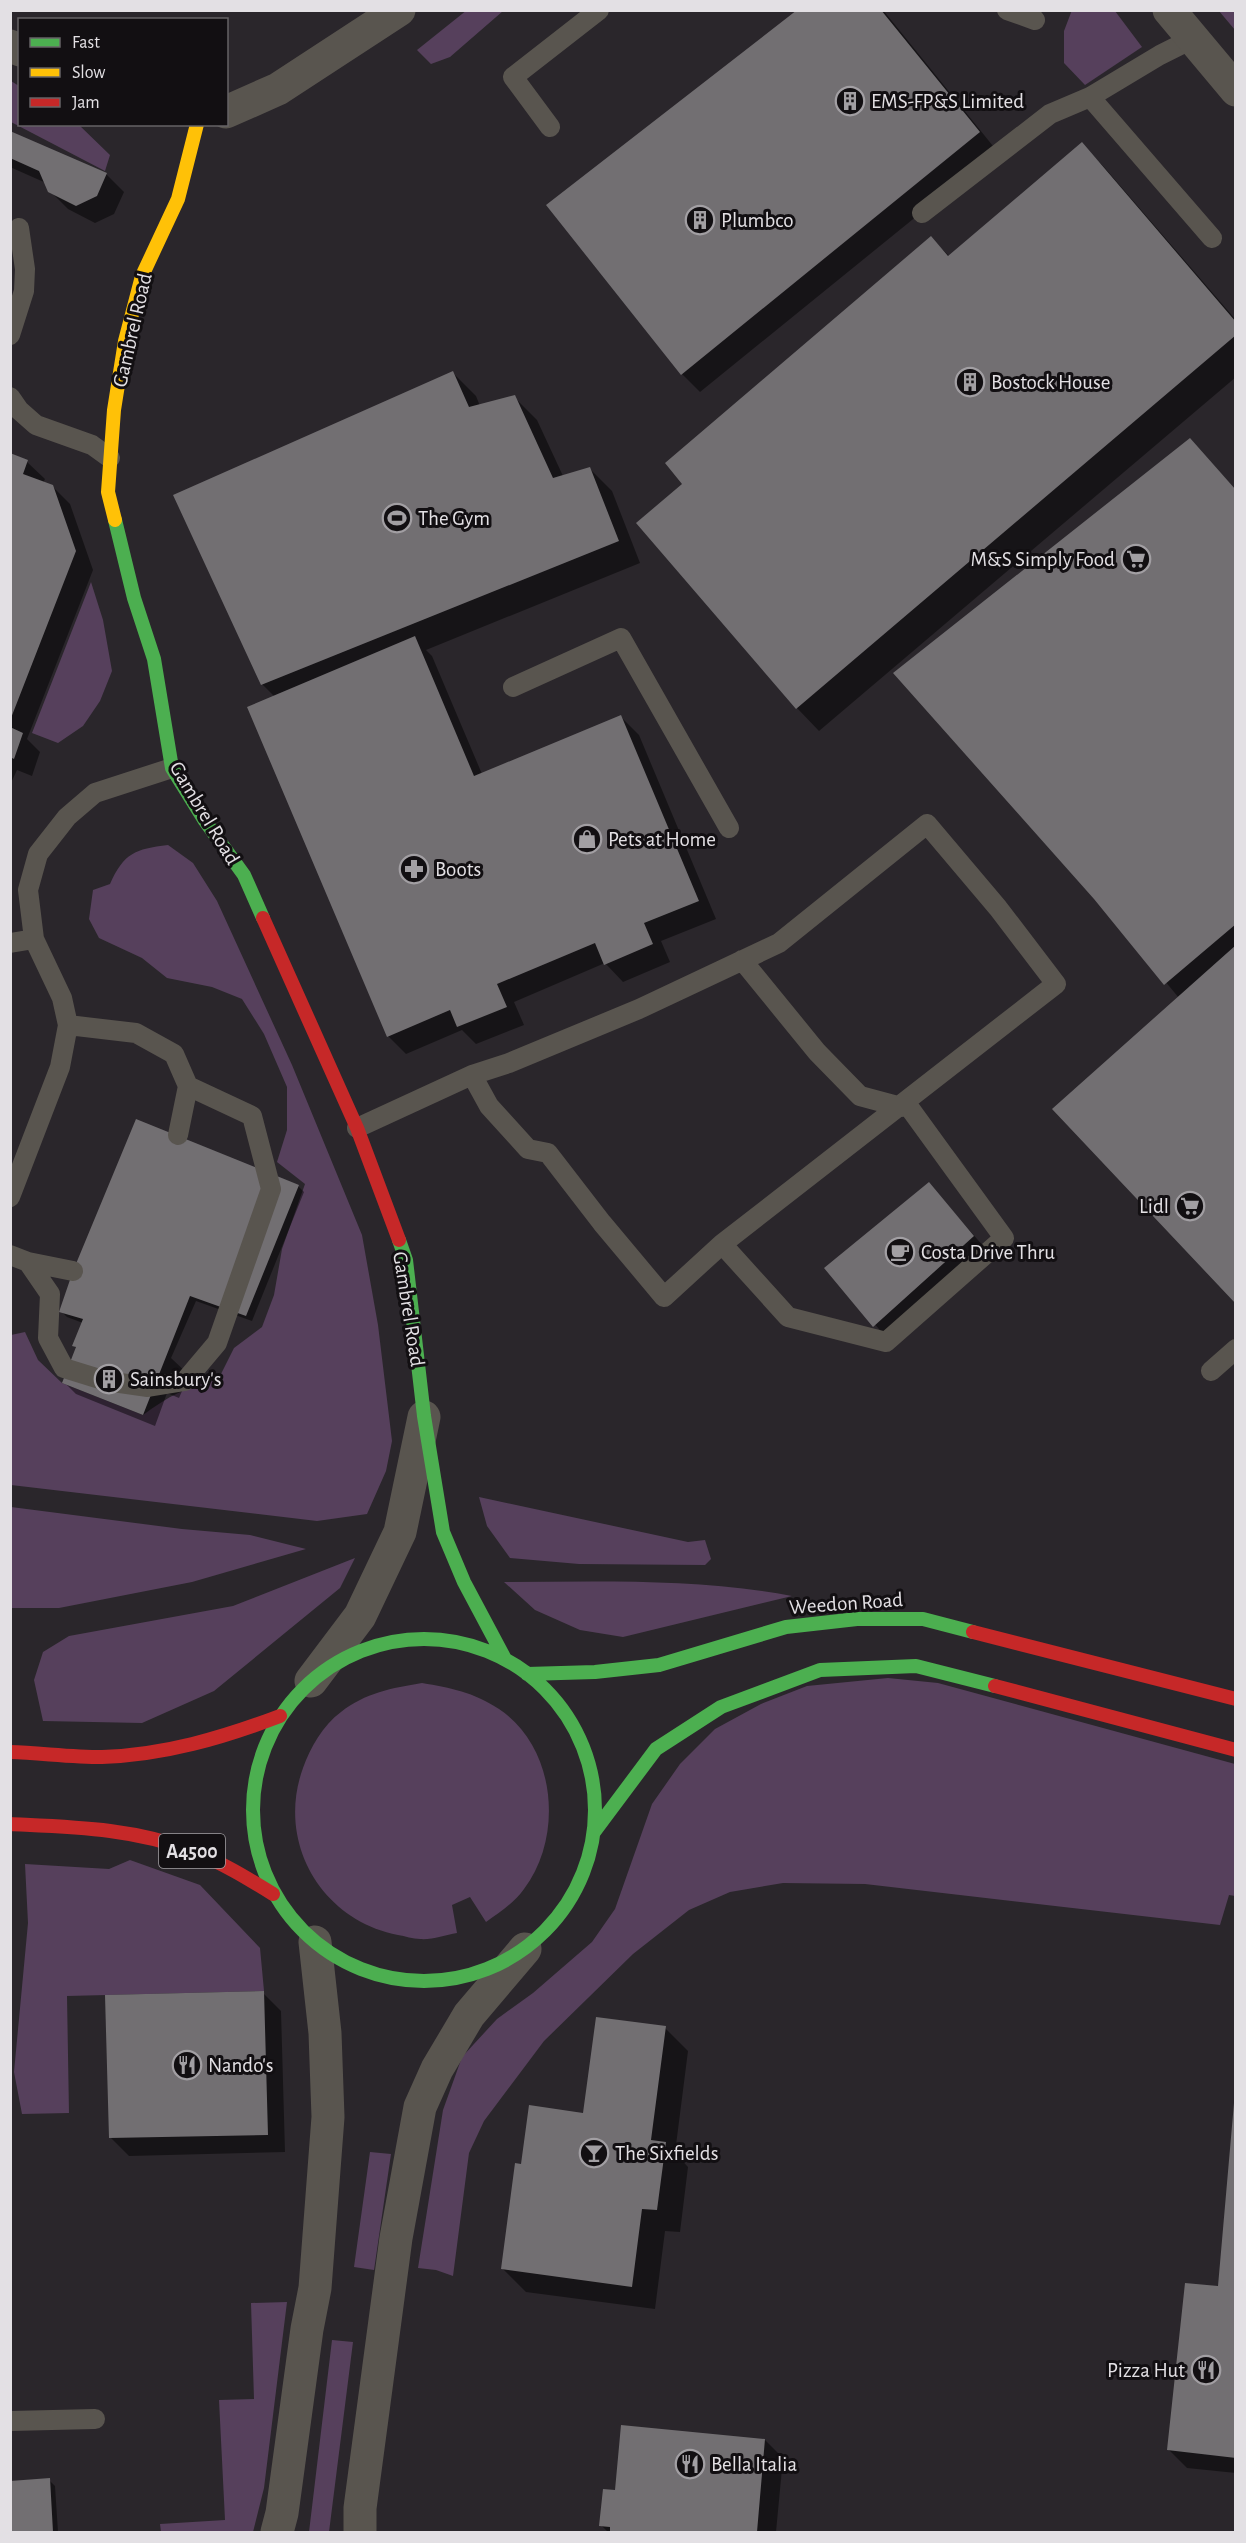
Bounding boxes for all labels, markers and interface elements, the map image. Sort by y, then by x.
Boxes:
legend [18,18,228,126]
text: Fast [72,34,100,52]
text: Slow [72,64,105,82]
building icon: EMS-FP&S Limited [834,85,866,117]
place label: EMS-FP&S Limited [871,91,1024,112]
text: Jam [72,94,100,112]
building icon: Plumbco [684,204,716,236]
place label: Plumbco [721,210,794,231]
street label: Gambrel Road [109,271,156,389]
building icon: Bostock House [954,366,986,398]
place label: Bostock House [991,372,1110,393]
sports icon: The Gym [381,502,413,534]
place label: The Gym [418,508,490,529]
supermarket icon: M&S Simply Food [1120,543,1152,575]
place label: M&S Simply Food [971,549,1115,570]
street label: Gambrel Road [166,758,244,869]
shop icon: Pets at Home [571,823,603,855]
place label: Pets at Home [608,829,716,850]
pharmacy icon: Boots [398,853,430,885]
place label: Boots [435,859,481,880]
supermarket icon: Lidl [1174,1190,1206,1222]
place label: Lidl [1139,1196,1169,1217]
cafe icon: Costa Drive Thru [884,1236,916,1268]
place label: Costa Drive Thru [921,1242,1055,1263]
street label: Gambrel Road [389,1250,428,1368]
building icon: Sainsbury's [93,1363,125,1395]
place label: Sainsbury's [130,1369,221,1390]
street label: Weedon Road [788,1589,904,1618]
road number: A4500 [159,1834,225,1868]
restaurant icon: Nando's [171,2049,203,2081]
place label: Nando's [208,2055,274,2076]
bar icon: The Sixfields [578,2137,610,2169]
place label: The Sixfields [615,2143,718,2164]
restaurant icon: Pizza Hut [1190,2354,1222,2386]
place label: Pizza Hut [1107,2360,1185,2381]
restaurant icon: Bella Italia [674,2448,706,2480]
place label: Bella Italia [711,2454,797,2475]

